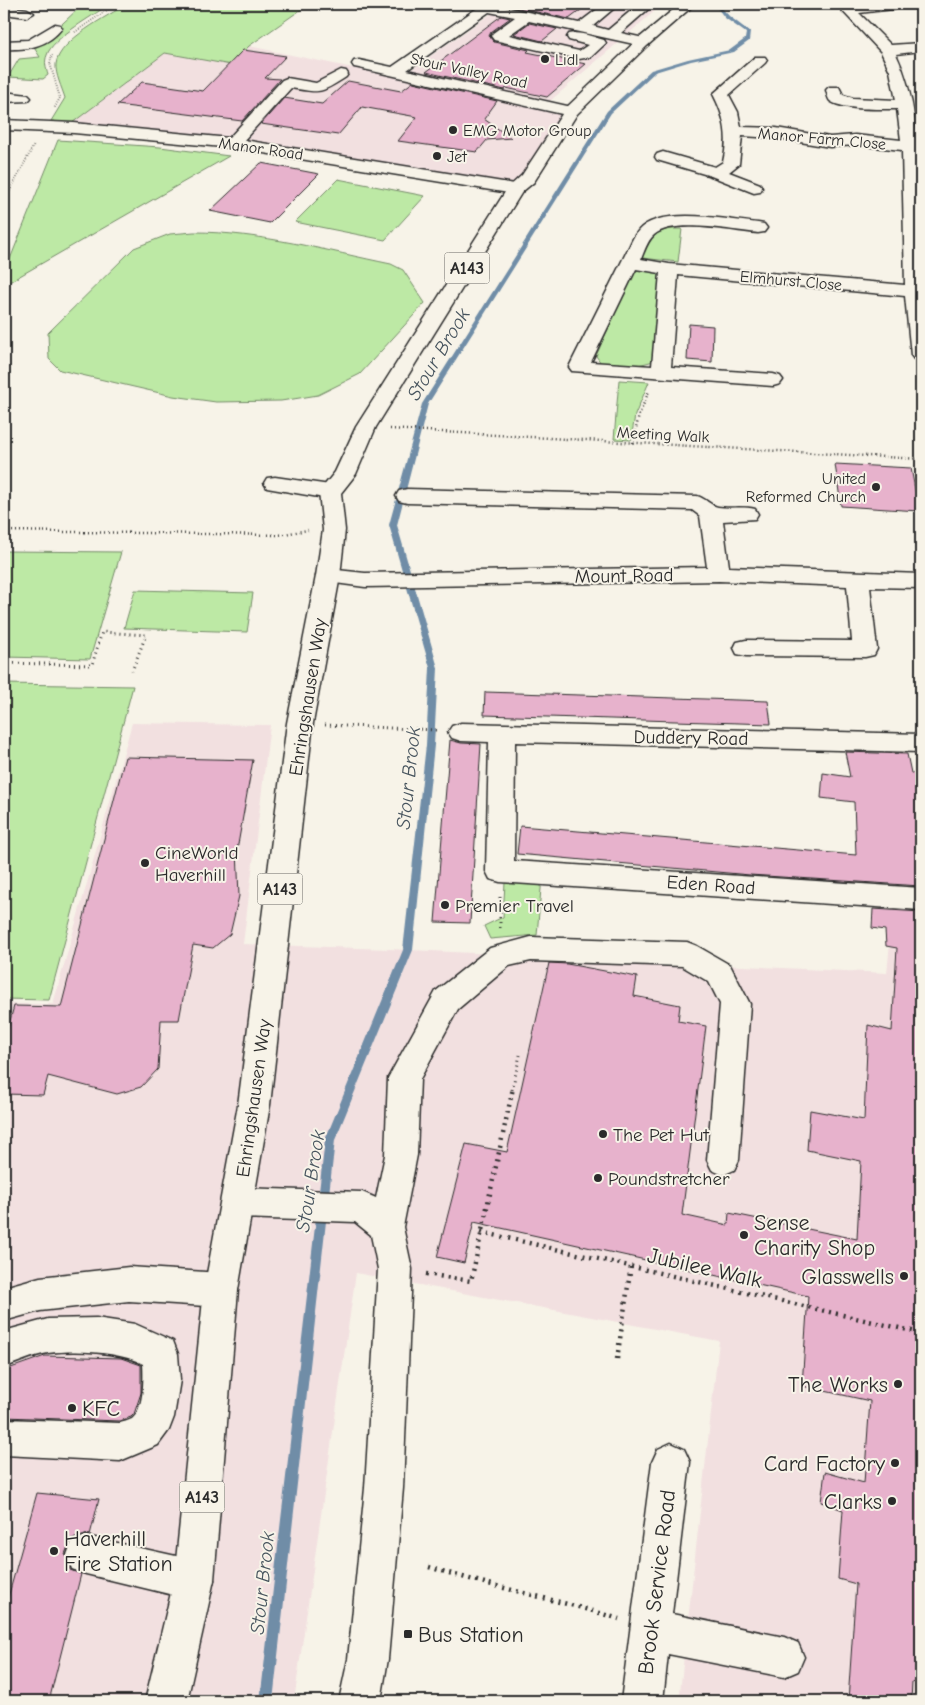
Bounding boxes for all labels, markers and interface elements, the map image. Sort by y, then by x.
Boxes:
street label: Stour Valley Road [409,50,529,92]
place label: Lidl [555,51,579,69]
marker: Lidl [539,53,551,65]
place label: EMG Motor Group [463,122,591,140]
marker: EMG Motor Group [447,124,459,136]
street label: Manor Farm Close [757,124,887,154]
street label: Manor Road [217,134,304,164]
place label: Jet [447,148,467,166]
marker: Jet [431,150,443,162]
road number: A143 [444,252,490,284]
street label: Elmhurst Close [739,268,843,294]
water label: Stour Brook [402,304,475,404]
street label: Meeting Walk [616,424,710,446]
place label: United Reformed Church [746,470,866,506]
marker: United Reformed Church [870,481,882,493]
street label: Mount Road [574,564,674,588]
street label: Ehringshausen Way [285,616,331,778]
water label: Stour Brook [392,725,425,831]
street label: Duddery Road [633,726,749,750]
place label: CineWorld Haverhill [155,842,239,886]
marker: CineWorld Haverhill [139,857,151,869]
street label: Eden Road [666,871,756,899]
road number: A143 [258,874,302,904]
place label: Premier Travel [455,895,574,917]
marker: Premier Travel [439,899,451,911]
street label: Ehringshausen Way [232,1017,276,1179]
place label: The Pet Hut [613,1124,710,1146]
water label: Stour Brook [291,1128,330,1234]
marker: The Pet Hut [597,1128,609,1140]
place label: Poundstretcher [608,1168,730,1190]
marker: Poundstretcher [592,1172,604,1184]
place label: Sense Charity Shop [754,1210,875,1261]
marker: Sense Charity Shop [738,1229,750,1241]
street label: Jubilee Walk [645,1242,765,1294]
place label: Glasswells [801,1264,894,1290]
marker: Glasswells [898,1270,910,1282]
place label: The Works [788,1372,888,1398]
marker: The Works [892,1378,904,1390]
place label: KFC [82,1396,120,1422]
marker: KFC [66,1402,78,1414]
place label: Card Factory [764,1451,885,1477]
marker: Card Factory [889,1457,901,1469]
road number: A143 [180,1481,224,1512]
street label: Brook Service Road [633,1488,681,1676]
place label: Clarks [824,1489,882,1515]
marker: Clarks [886,1495,898,1507]
place label: Haverhill Fire Station [64,1526,173,1577]
water label: Stour Brook [246,1530,279,1636]
marker: Haverhill Fire Station [48,1545,60,1557]
place label: Bus Station [418,1622,524,1648]
marker: Bus Station [402,1628,414,1640]

